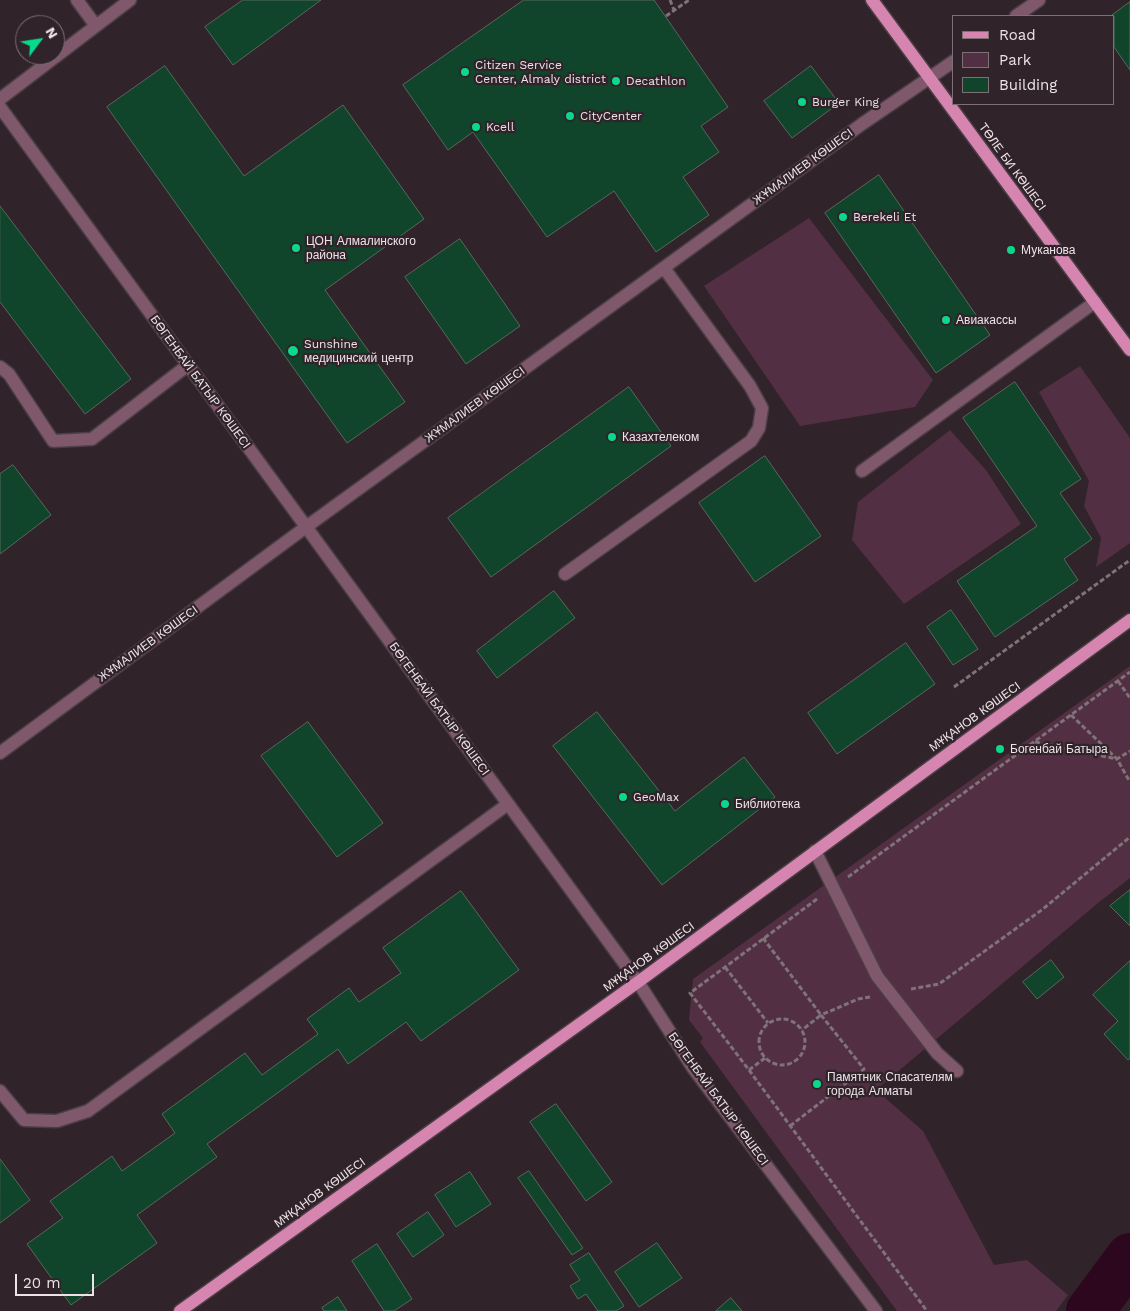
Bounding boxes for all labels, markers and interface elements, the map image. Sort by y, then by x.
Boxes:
north arrow [15,15,65,65]
legend [952,15,1115,105]
text: N [42,24,62,41]
text: Road [999,26,1036,44]
text: Park [999,51,1031,69]
place label: Citizen Service Center, Almaly district [475,58,606,86]
marker: Citizen Service Center, Almaly district [459,66,471,78]
place label: Decathlon [626,74,686,88]
marker: Decathlon [610,75,622,87]
text: Building [999,76,1057,94]
place label: Burger King [812,95,879,109]
marker: Burger King [796,96,808,108]
place label: CityCenter [580,109,642,123]
marker: CityCenter [564,110,576,122]
place label: Kcell [486,120,514,134]
street label: ТӨЛЕ БИ КӨШЕСІ [975,120,1049,214]
marker: Kcell [470,121,482,133]
street label: ЖҰМАЛИЕВ КӨШЕСІ [750,126,856,208]
place label: Berekeli Et [853,210,916,224]
marker: Berekeli Et [837,211,849,223]
place label: ЦОН Алмалинского района [306,234,416,262]
marker: ЦОН Алмалинского района [290,242,302,254]
place label: Муканова [1021,243,1076,257]
marker: Муканова [1005,244,1017,256]
street label: БӨГЕНБАЙ БАТЫР КӨШЕСІ [147,313,253,451]
place label: Авиакассы [956,313,1017,327]
marker: Авиакассы [940,314,952,326]
place label: Sunshine медицинский центр [304,337,414,365]
marker: Sunshine медицинский центр [286,344,300,358]
street label: ЖҰМАЛИЕВ КӨШЕСІ [422,364,528,446]
place label: Казахтелеком [622,430,699,444]
marker: Казахтелеком [606,431,618,443]
street label: ЖҰМАЛИЕВ КӨШЕСІ [95,603,201,685]
street label: БӨГЕНБАЙ БАТЫР КӨШЕСІ [386,640,492,778]
street label: МҰҚАНОВ КӨШЕСІ [927,679,1023,755]
place label: Богенбай Батыра [1010,742,1108,756]
marker: Богенбай Батыра [994,743,1006,755]
place label: GeoMax [633,790,679,804]
marker: GeoMax [617,791,629,803]
place label: Библиотека [735,797,800,811]
marker: Библиотека [719,798,731,810]
street label: МҰҚАНОВ КӨШЕСІ [601,919,697,995]
street label: БӨГЕНБАЙ БАТЫР КӨШЕСІ [665,1030,771,1168]
place label: Памятник Спасателям города Алматы [827,1070,953,1098]
marker: Памятник Спасателям города Алматы [811,1078,823,1090]
street label: МҰҚАНОВ КӨШЕСІ [272,1155,368,1231]
scale bar [18,1264,96,1296]
text: 20 m [23,1274,61,1292]

